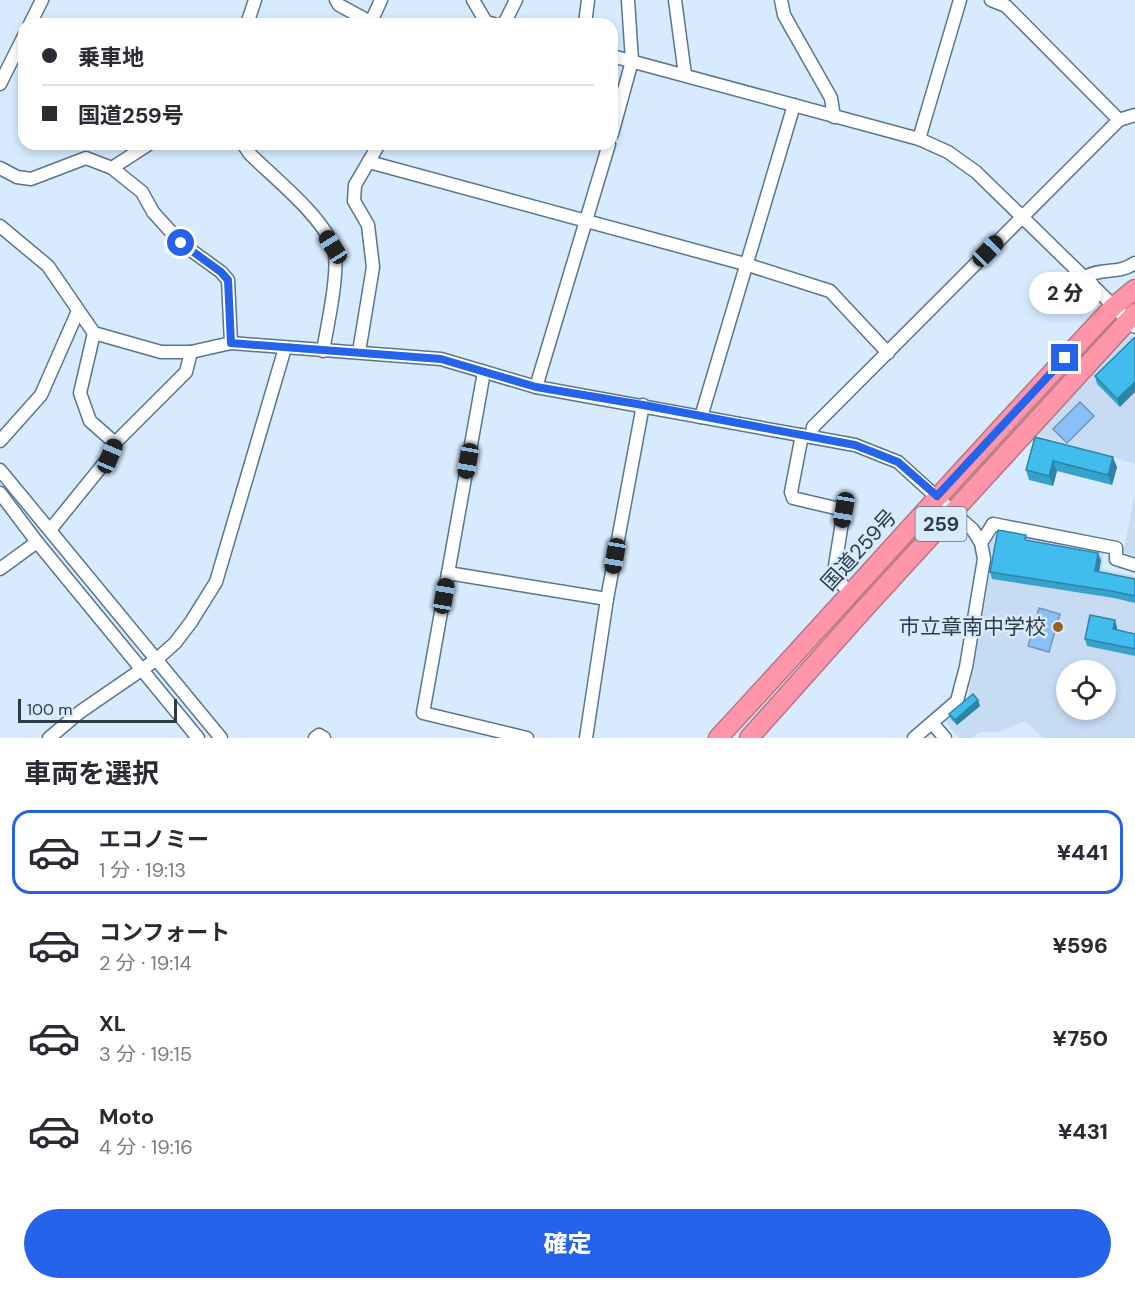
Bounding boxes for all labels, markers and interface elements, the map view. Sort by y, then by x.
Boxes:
text: 乗車地 [78,43,144,72]
text: 国道259号 [78,101,184,130]
car [316,227,350,267]
route start [167,229,194,256]
car [969,232,1007,270]
callout: 2 分 [1029,271,1101,313]
text: 2 分 [1047,280,1083,306]
route end [1051,344,1078,371]
car [95,436,125,476]
car [456,442,480,480]
car [832,491,856,529]
street label: 国道259号 [815,503,903,597]
road number: 259 [916,507,966,541]
car [603,537,627,575]
car [432,577,456,615]
place label: 市立章南中学校 [899,613,1046,641]
marker: 市立章南中学校 [1051,620,1065,634]
map controls [1056,660,1116,720]
button: locate [1056,660,1116,720]
scale bar [18,696,177,724]
text: 100 m [27,699,72,720]
text: 車両を選択 [24,756,159,791]
icon: car [27,825,81,879]
text: エコノミー [99,825,209,854]
text: ¥441 [1057,838,1108,867]
text: 1 分 · 19:13 [99,857,186,883]
icon: car [27,918,81,972]
text: コンフォート [99,918,230,947]
text: ¥596 [1052,931,1108,960]
text: 2 分 · 19:14 [99,950,192,976]
text: XL [99,1009,126,1038]
icon: car [27,1011,81,1065]
text: ¥750 [1052,1024,1108,1053]
text: 3 分 · 19:15 [99,1041,192,1067]
text: Moto [99,1102,154,1131]
icon: car [27,1104,81,1158]
text: ¥431 [1058,1117,1108,1146]
text: 4 分 · 19:16 [99,1134,193,1160]
button: 確定 [24,1209,1111,1278]

